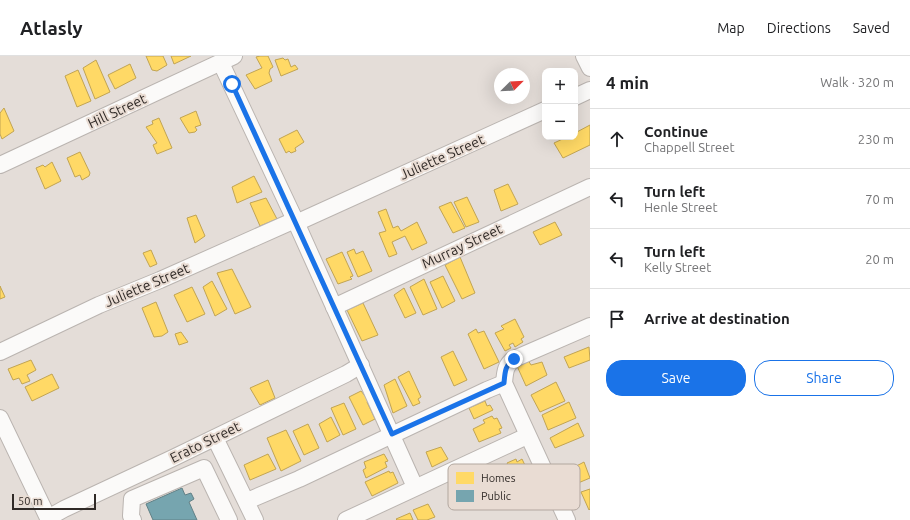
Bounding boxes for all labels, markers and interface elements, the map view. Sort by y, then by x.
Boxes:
text: Atlasly [20,17,83,39]
text: Map [717,20,745,36]
text: Directions [767,20,831,36]
text: Saved [853,20,890,36]
north arrow [494,68,530,104]
map controls [542,68,578,140]
button: + [542,68,578,104]
text: 4 min [606,73,649,92]
route start [223,75,241,93]
text: Walk · 320 m [820,75,894,89]
street label: Hill Street [85,90,149,132]
button: − [542,104,578,140]
text: Continue [644,123,708,140]
icon: ahead [606,128,628,150]
street label: Juliette Street [397,131,487,183]
text: 230 m [858,132,894,146]
text: Chappell Street [644,140,735,154]
text: Turn left [644,183,705,200]
icon: left [606,188,628,210]
text: 70 m [865,192,894,206]
text: Henle Street [644,200,718,214]
street label: Murray Street [419,220,505,272]
text: Turn left [644,243,705,260]
icon: left [606,248,628,270]
text: 20 m [865,252,894,266]
street label: Juliette Street [102,260,192,310]
text: Kelly Street [644,260,711,274]
icon: arrive [606,308,628,330]
text: Arrive at destination [644,310,790,327]
route end [505,350,523,368]
button: Save [606,360,746,396]
button: Share [754,360,894,396]
street label: Erato Street [167,418,243,466]
legend [448,464,580,510]
text: Homes [481,472,516,484]
text: Public [481,490,511,502]
scale bar [12,492,96,511]
text: 50 m [18,495,42,507]

